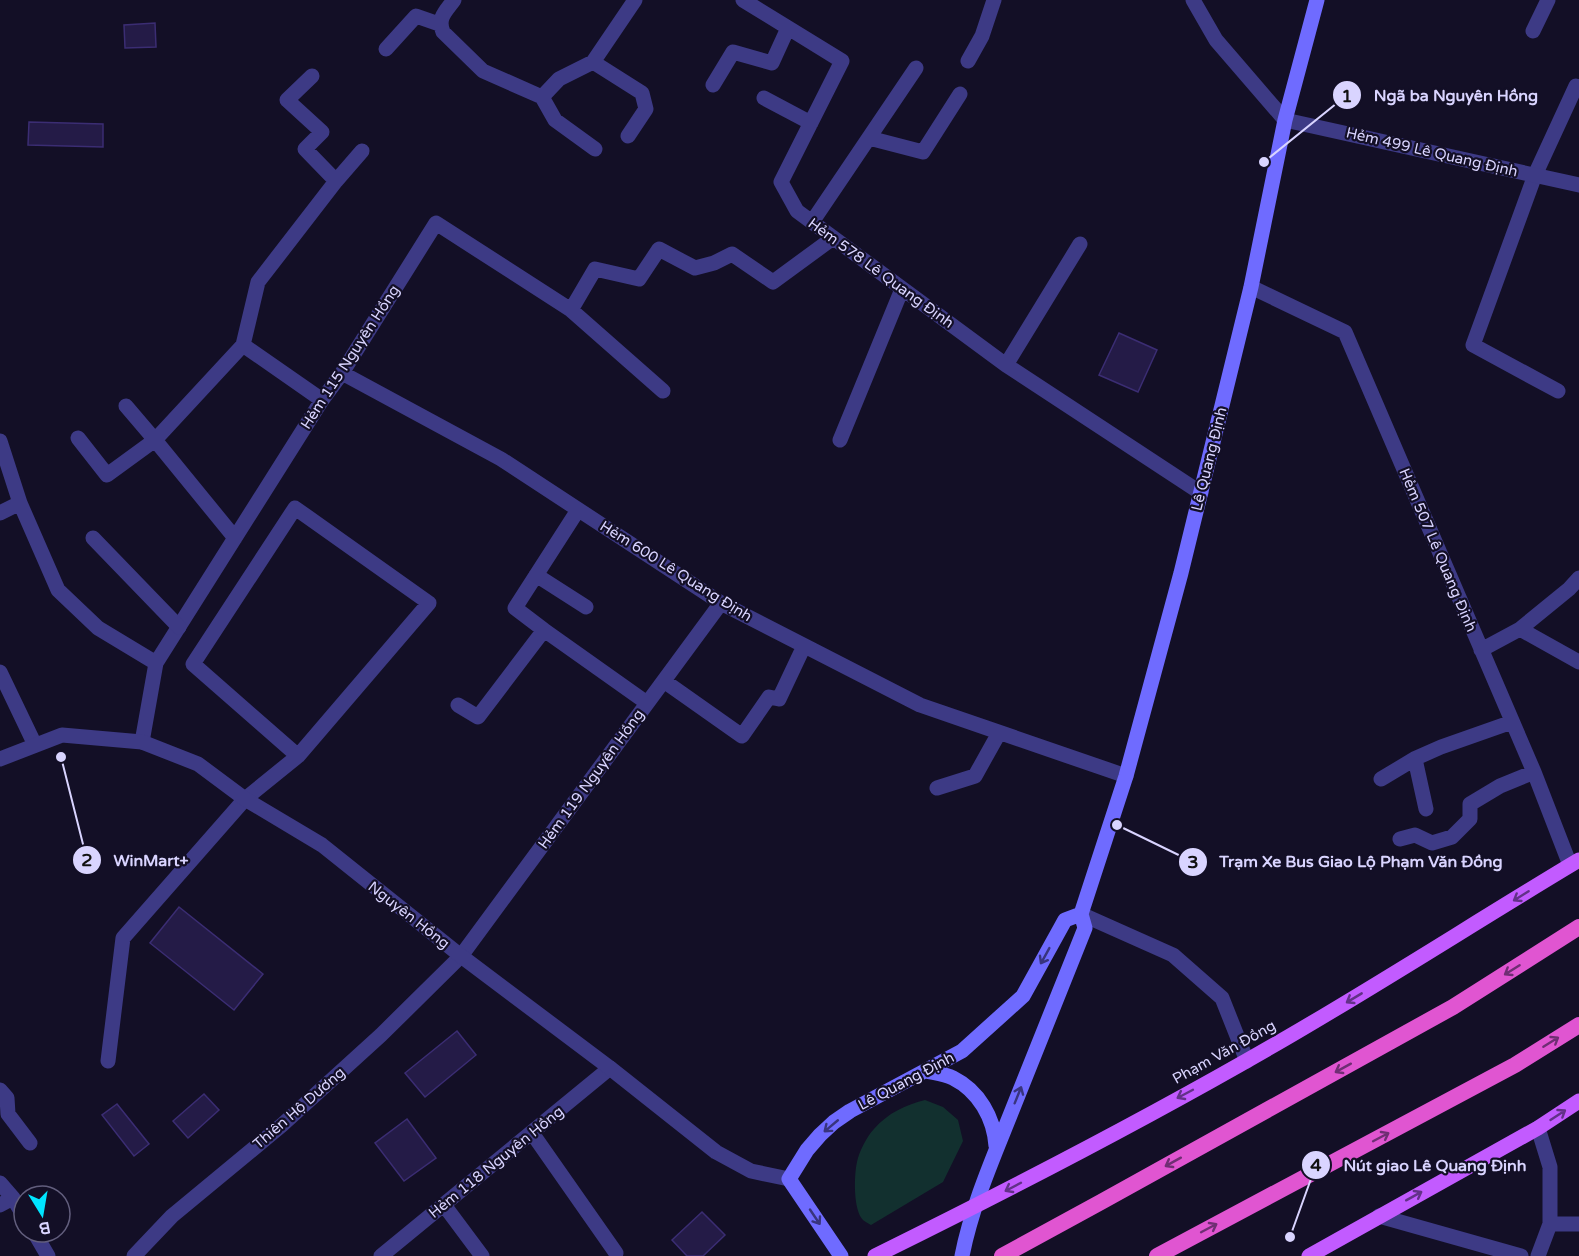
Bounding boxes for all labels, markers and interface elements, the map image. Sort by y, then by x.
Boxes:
callout: Ngã ba Nguyên Hồng [1332,78,1550,112]
text: 1 [1341,85,1353,107]
text: Ngã ba Nguyên Hồng [1374,86,1538,106]
street label: Hẻm 499 Lê Quang Định [1344,123,1520,181]
street label: Hẻm 578 Lê Quang Định [805,214,957,332]
street label: Hẻm 115 Nguyên Hồng [297,282,403,432]
street label: Lê Quang Định [1187,405,1231,513]
street label: Hẻm 507 Lê Quang Định [1395,466,1481,634]
street label: Hẻm 600 Lê Quang Định [597,517,755,625]
street label: Hẻm 119 Nguyên Hồng [534,706,648,852]
callout: WinMart+ [72,843,201,877]
callout: Trạm Xe Bus Giao Lộ Phạm Văn Đồng [1178,845,1515,879]
text: 2 [81,849,93,871]
text: WinMart+ [113,851,189,871]
text: 3 [1187,851,1199,873]
text: Trạm Xe Bus Giao Lộ Phạm Văn Đồng [1218,852,1503,872]
street label: Nguyên Hồng [365,878,453,952]
one-way arrow [1512,890,1529,903]
one-way arrow [1039,947,1051,964]
one-way arrow [1504,964,1521,976]
one-way arrow [1346,992,1363,1004]
street label: Phạm Văn Đồng [1169,1016,1279,1088]
one-way arrow [1542,1036,1559,1048]
street label: Lê Quang Định [855,1048,957,1114]
one-way arrow [1335,1062,1352,1074]
street label: Thiên Hộ Dương [249,1063,349,1153]
one-way arrow [1013,1086,1024,1105]
one-way arrow [1177,1088,1194,1100]
street label: Hẻm 118 Nguyên Hồng [425,1102,567,1222]
one-way arrow [1549,1108,1566,1120]
one-way arrow [823,1119,839,1132]
one-way arrow [1371,1131,1389,1142]
callout: Nút giao Lê Quang Định [1301,1148,1538,1182]
text: 4 [1310,1154,1322,1176]
text: Nút giao Lê Quang Định [1343,1156,1527,1176]
one-way arrow [1165,1157,1182,1169]
one-way arrow [1005,1181,1022,1193]
north arrow [12,1184,72,1244]
one-way arrow [1405,1190,1423,1201]
one-way arrow [809,1209,821,1225]
text: B [37,1217,52,1239]
one-way arrow [1199,1222,1217,1234]

